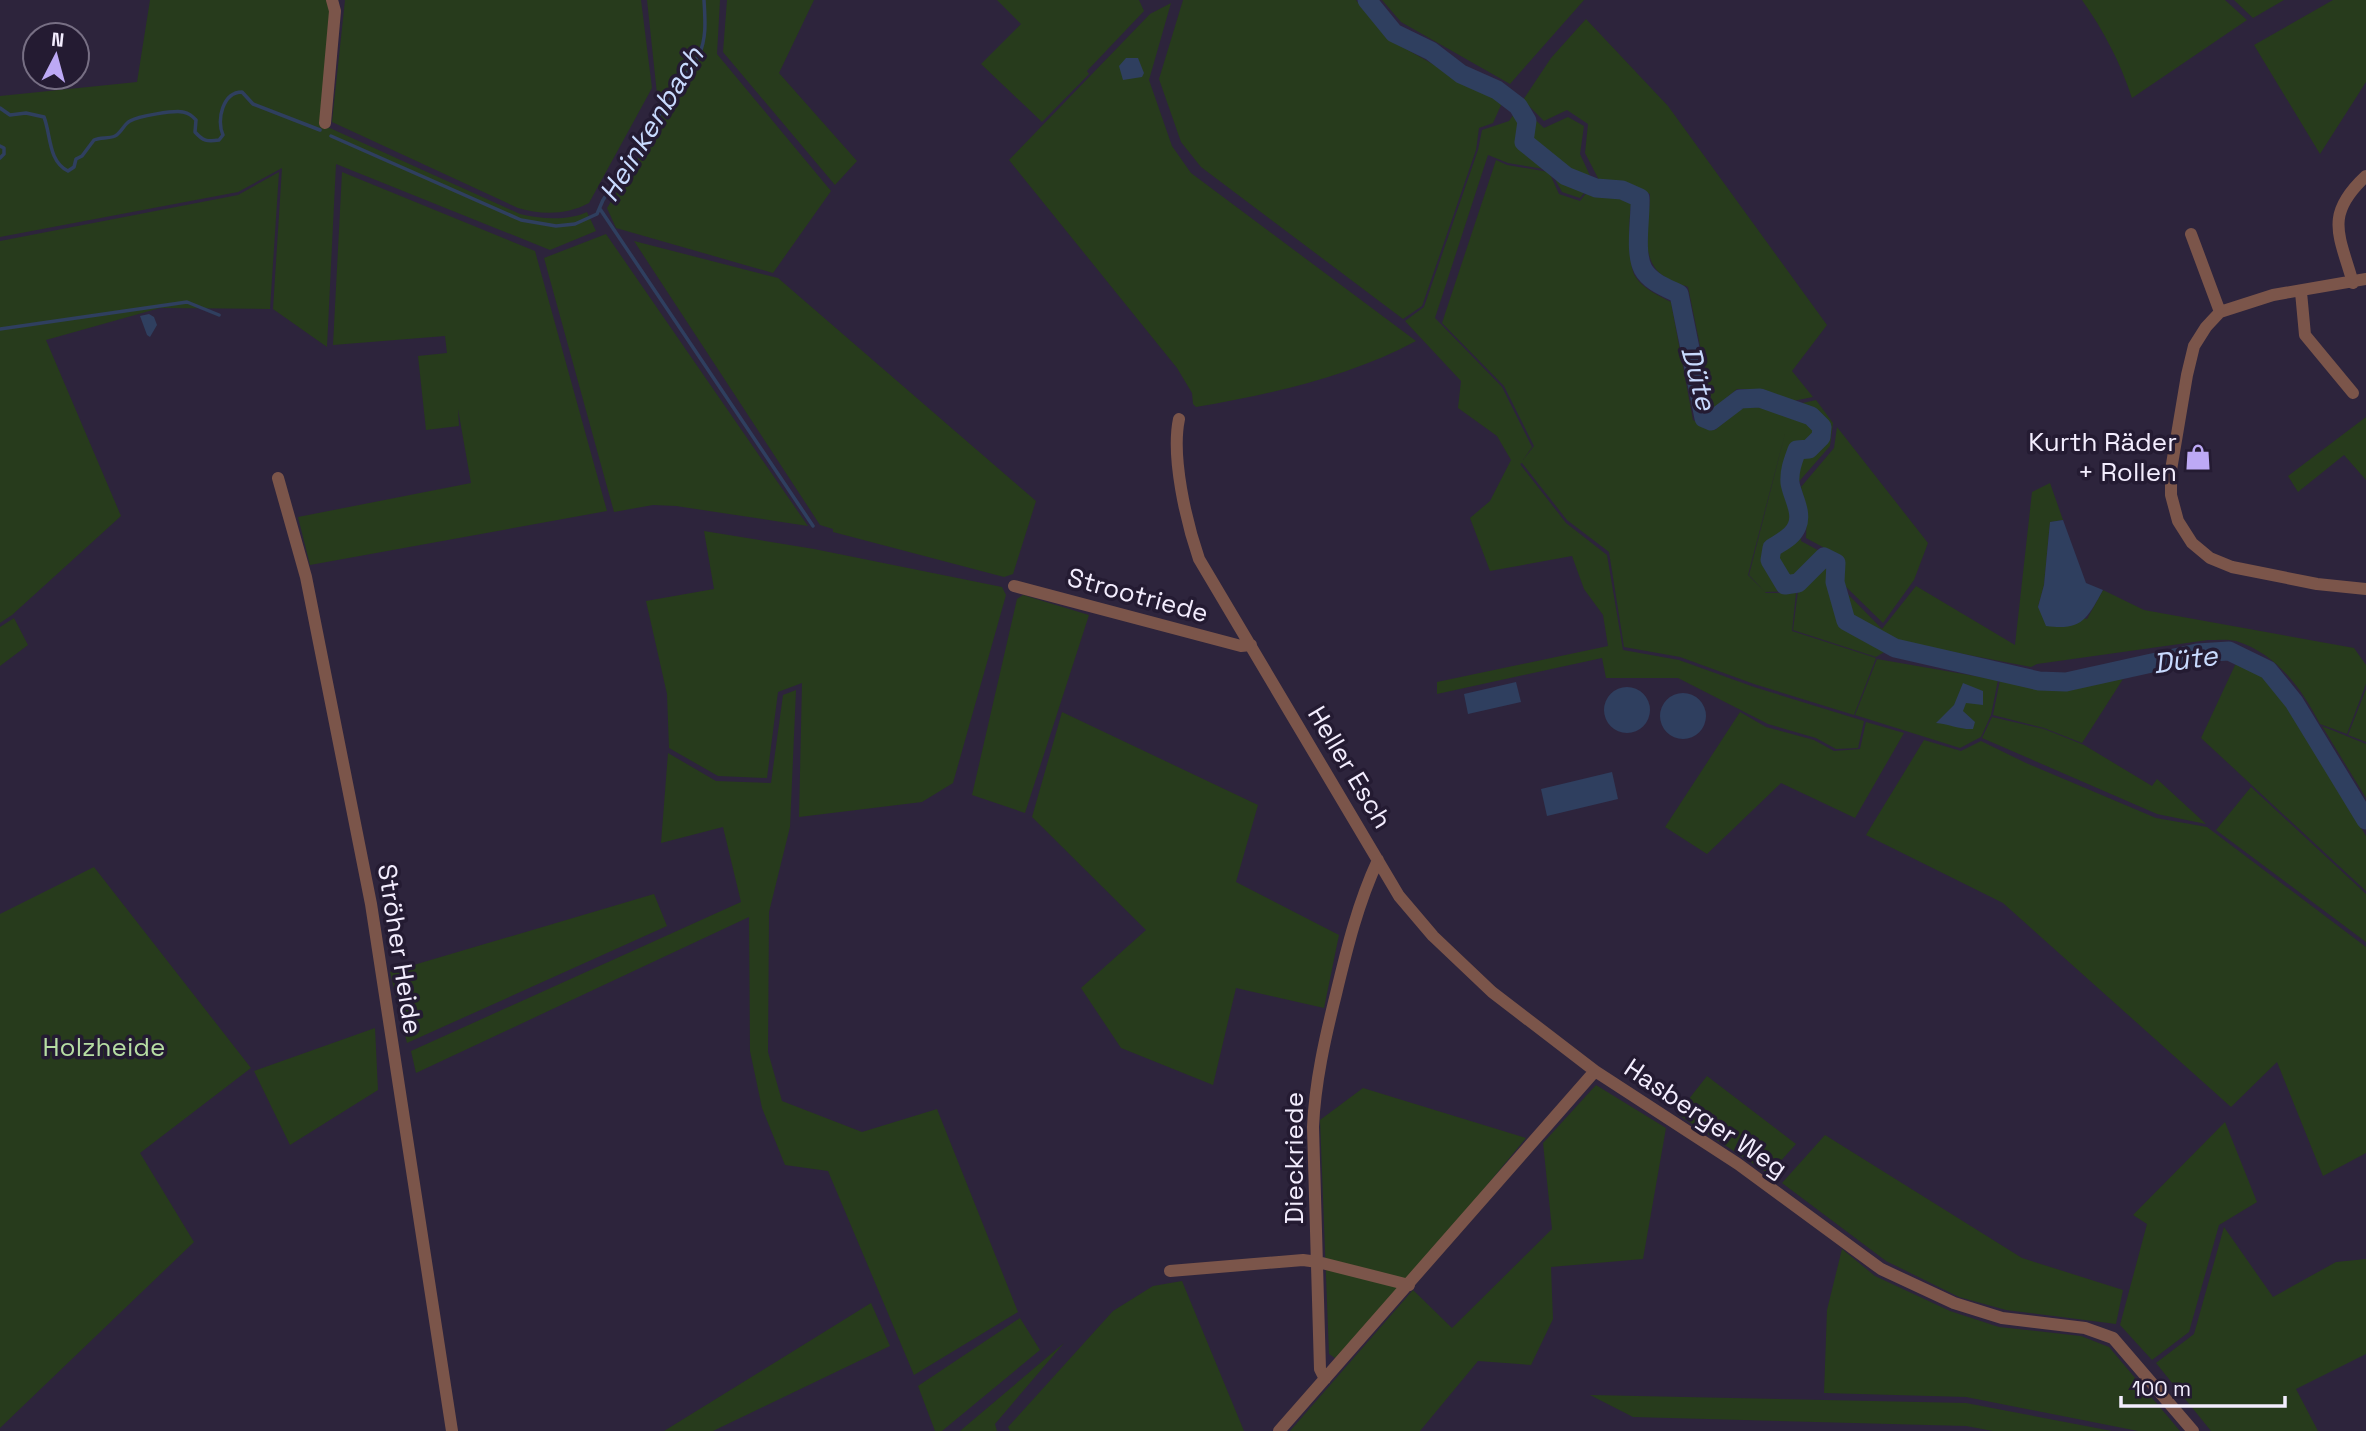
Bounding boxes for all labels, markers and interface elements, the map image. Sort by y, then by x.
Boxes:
north arrow [21,21,91,91]
text: N [50,26,65,53]
water label: Heinkenbach [591,39,712,208]
water label: Düte [1673,342,1725,415]
place label: Kurth Räder + Rollen [2028,425,2177,489]
shop icon: Kurth Räder + Rollen [2183,442,2213,472]
street label: Strootriede [1064,560,1212,630]
water label: Düte [2150,636,2221,681]
street label: Heller Esch [1300,700,1400,834]
street label: Ströher Heide [370,861,430,1037]
park label: Holzheide [43,1030,165,1064]
street label: Hasberger Weg [1618,1051,1794,1185]
street label: Dieckriede [1277,1092,1311,1224]
scale bar [2121,1364,2286,1408]
text: 100 m [2132,1375,2191,1402]

